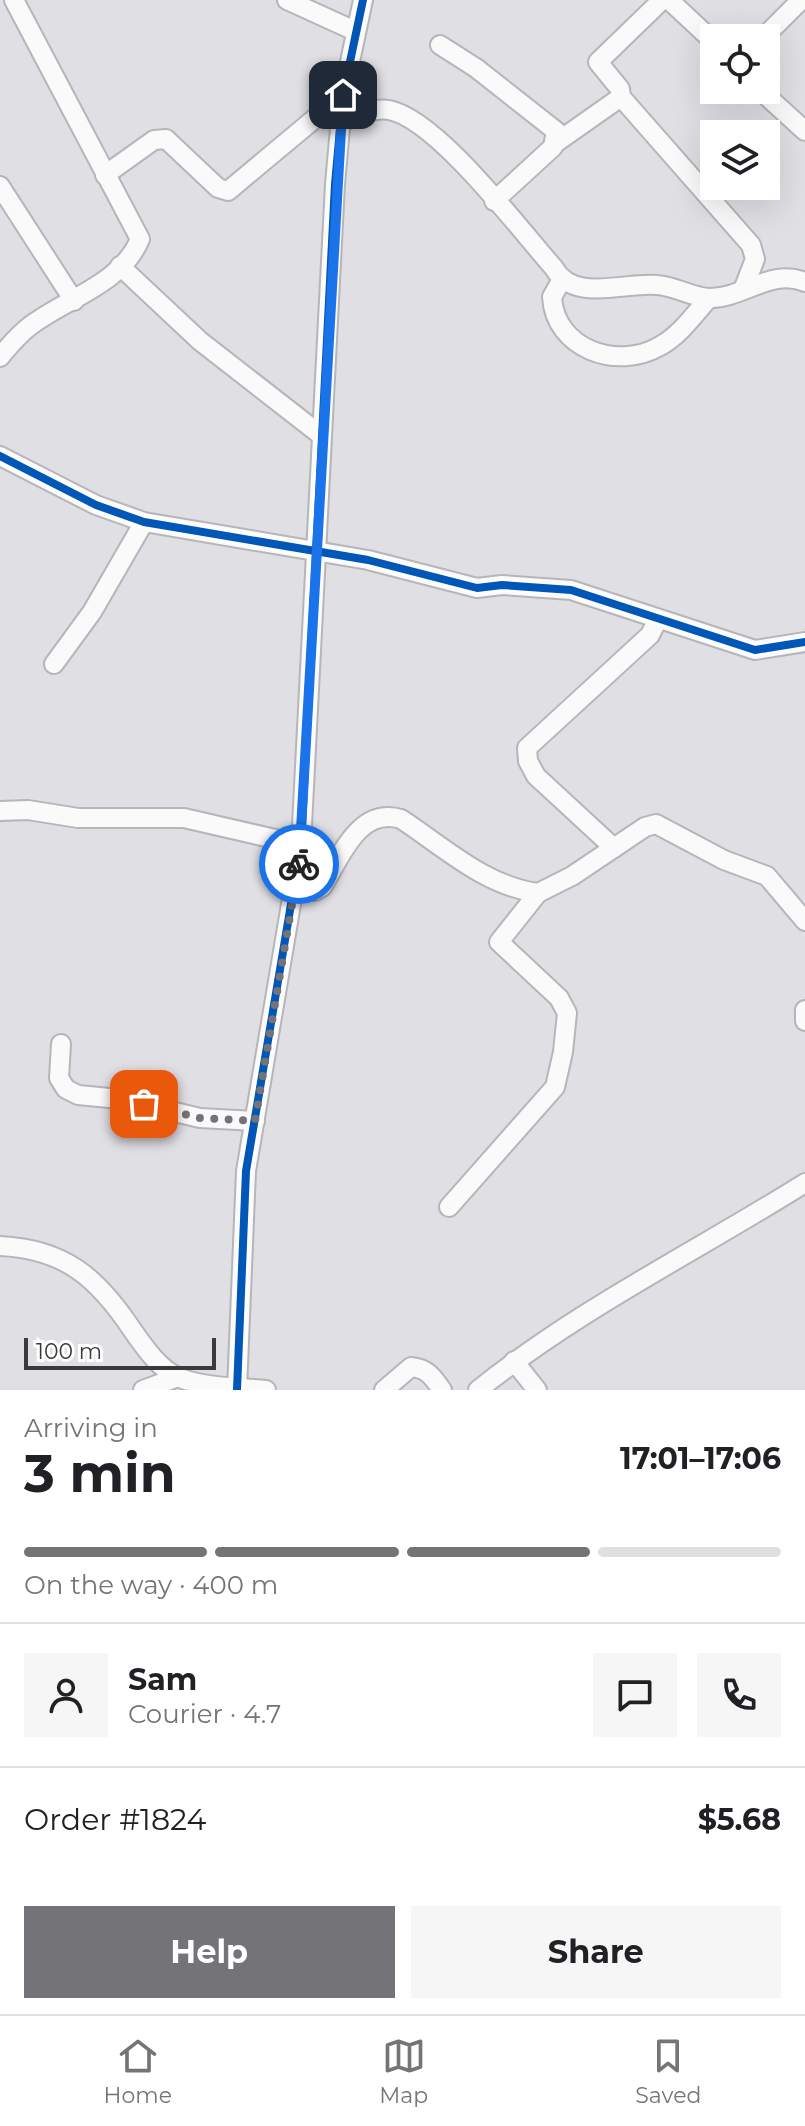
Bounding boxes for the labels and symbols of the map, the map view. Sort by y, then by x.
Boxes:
pin [309,61,377,129]
courier [259,824,339,904]
pin [110,1070,178,1138]
scale bar [24,1334,216,1370]

